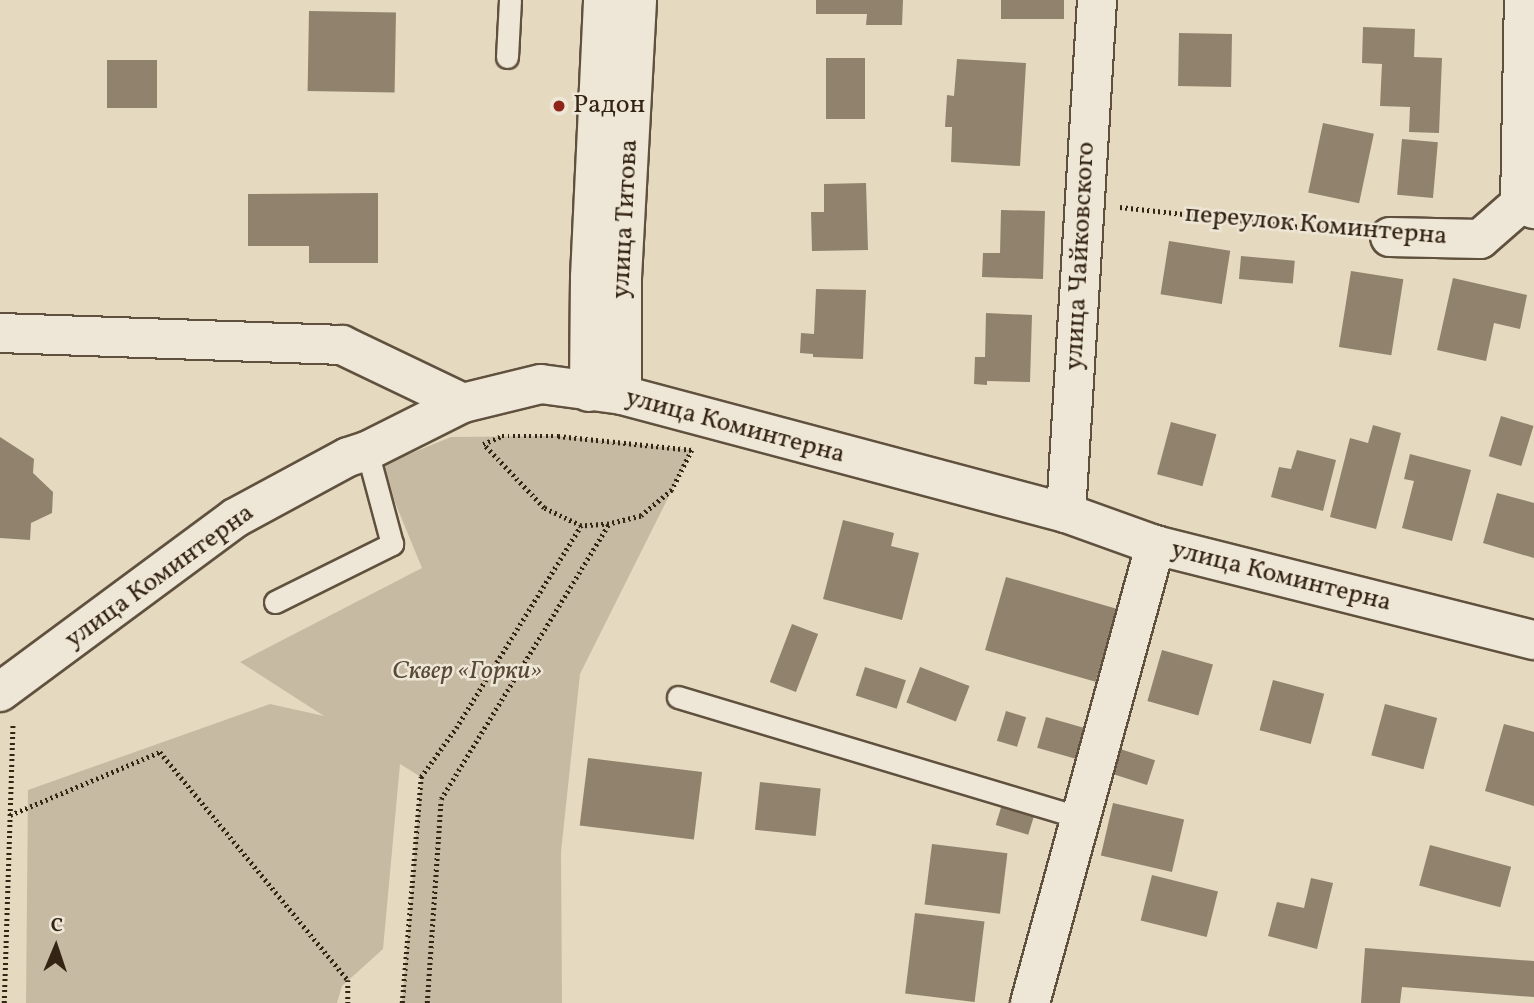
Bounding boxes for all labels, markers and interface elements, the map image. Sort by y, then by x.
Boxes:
place label: Радон [573,90,645,122]
marker: Радон [551,98,567,114]
street label: улица Титова [606,138,646,300]
street label: улица Чайковского [1059,141,1103,371]
street label: переулок Коминтерна [1184,199,1448,253]
street label: улица Коминтерна [622,383,848,471]
street label: улица Коминтерна [59,498,261,656]
street label: улица Коминтерна [1168,535,1394,619]
park label: Сквер «Горки» [392,656,542,688]
north arrow [21,912,91,982]
text: С [50,913,63,939]

